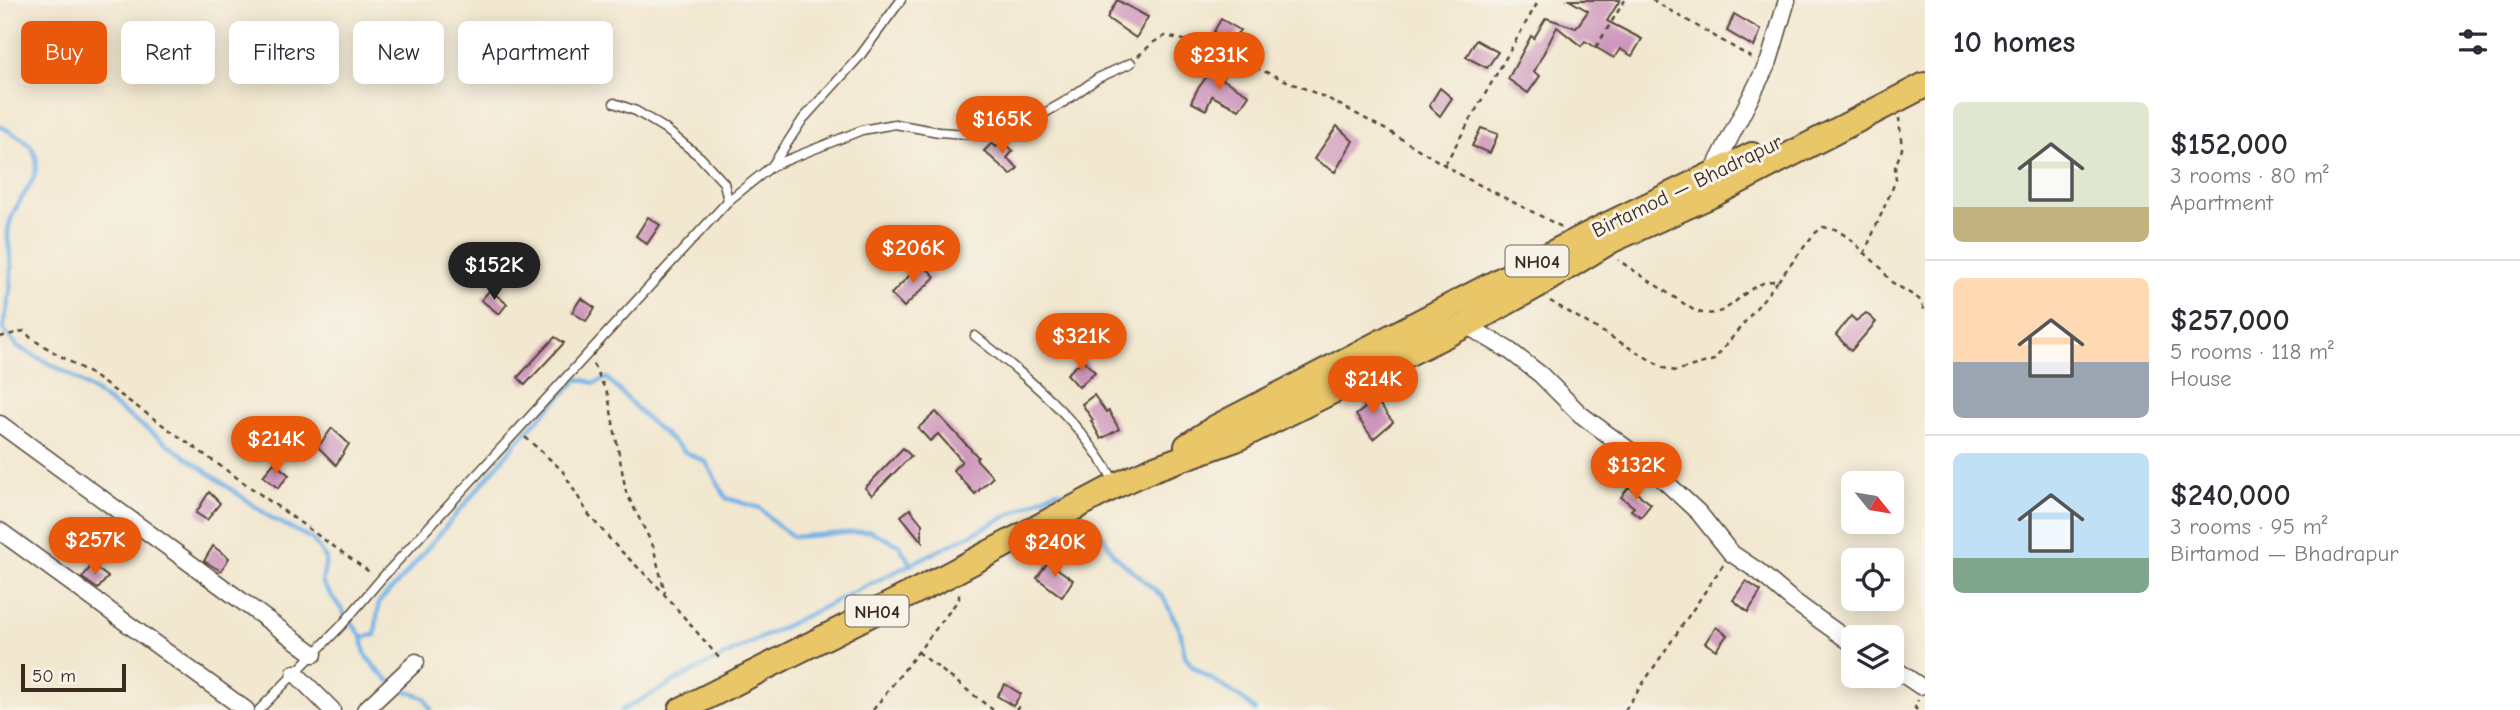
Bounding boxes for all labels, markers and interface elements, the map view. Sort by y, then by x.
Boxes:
chip: Buy [21,21,107,84]
chip: Rent [121,21,215,84]
chip: Filters [229,21,339,84]
chip: New [353,21,444,84]
chip: Apartment [458,21,613,84]
icon: filters [2454,23,2492,61]
text: 10 homes [1953,25,2075,60]
pin: $231K [1170,32,1268,92]
text: $231K [1190,41,1248,68]
pin: $165K [953,96,1051,156]
text: $165K [972,105,1032,132]
text: $152,000 [2170,127,2288,162]
street label: Birtamod — Bhadrapur [1588,129,1787,242]
icon: home [2009,130,2093,214]
text: 3 rooms · 80 m² [2170,162,2329,189]
text: Apartment [2170,189,2273,216]
pin: $206K [864,226,962,285]
text: $206K [881,234,945,261]
pin: $152K [445,243,543,302]
road number: NH04 [1506,246,1568,276]
text: $152K [464,251,524,278]
text: $257,000 [2170,303,2290,338]
icon: home [2009,306,2093,390]
pin: $321K [1032,314,1130,373]
text: $321K [1052,322,1110,349]
text: 5 rooms · 118 m² [2170,338,2334,365]
pin: $214K [1324,356,1422,416]
text: $214K [1344,365,1402,392]
text: House [2170,365,2232,392]
pin: $214K [227,416,325,476]
text: $214K [247,425,305,452]
pin: $132K [1587,442,1685,502]
text: $132K [1607,451,1665,478]
north arrow [1841,471,1904,534]
map controls [1841,471,1904,688]
text: $240,000 [2170,478,2291,513]
icon: home [2009,481,2093,565]
text: 3 rooms · 95 m² [2170,513,2328,540]
pin: $257K [46,518,144,577]
pin: $240K [1006,520,1104,579]
text: $257K [65,526,125,553]
text: $240K [1024,528,1086,555]
text: Birtamod — Bhadrapur [2170,540,2398,567]
button: locate [1841,548,1904,611]
road number: NH04 [846,596,908,626]
button: layers [1841,625,1904,688]
scale bar [21,661,126,693]
text: 50 m [32,665,76,687]

